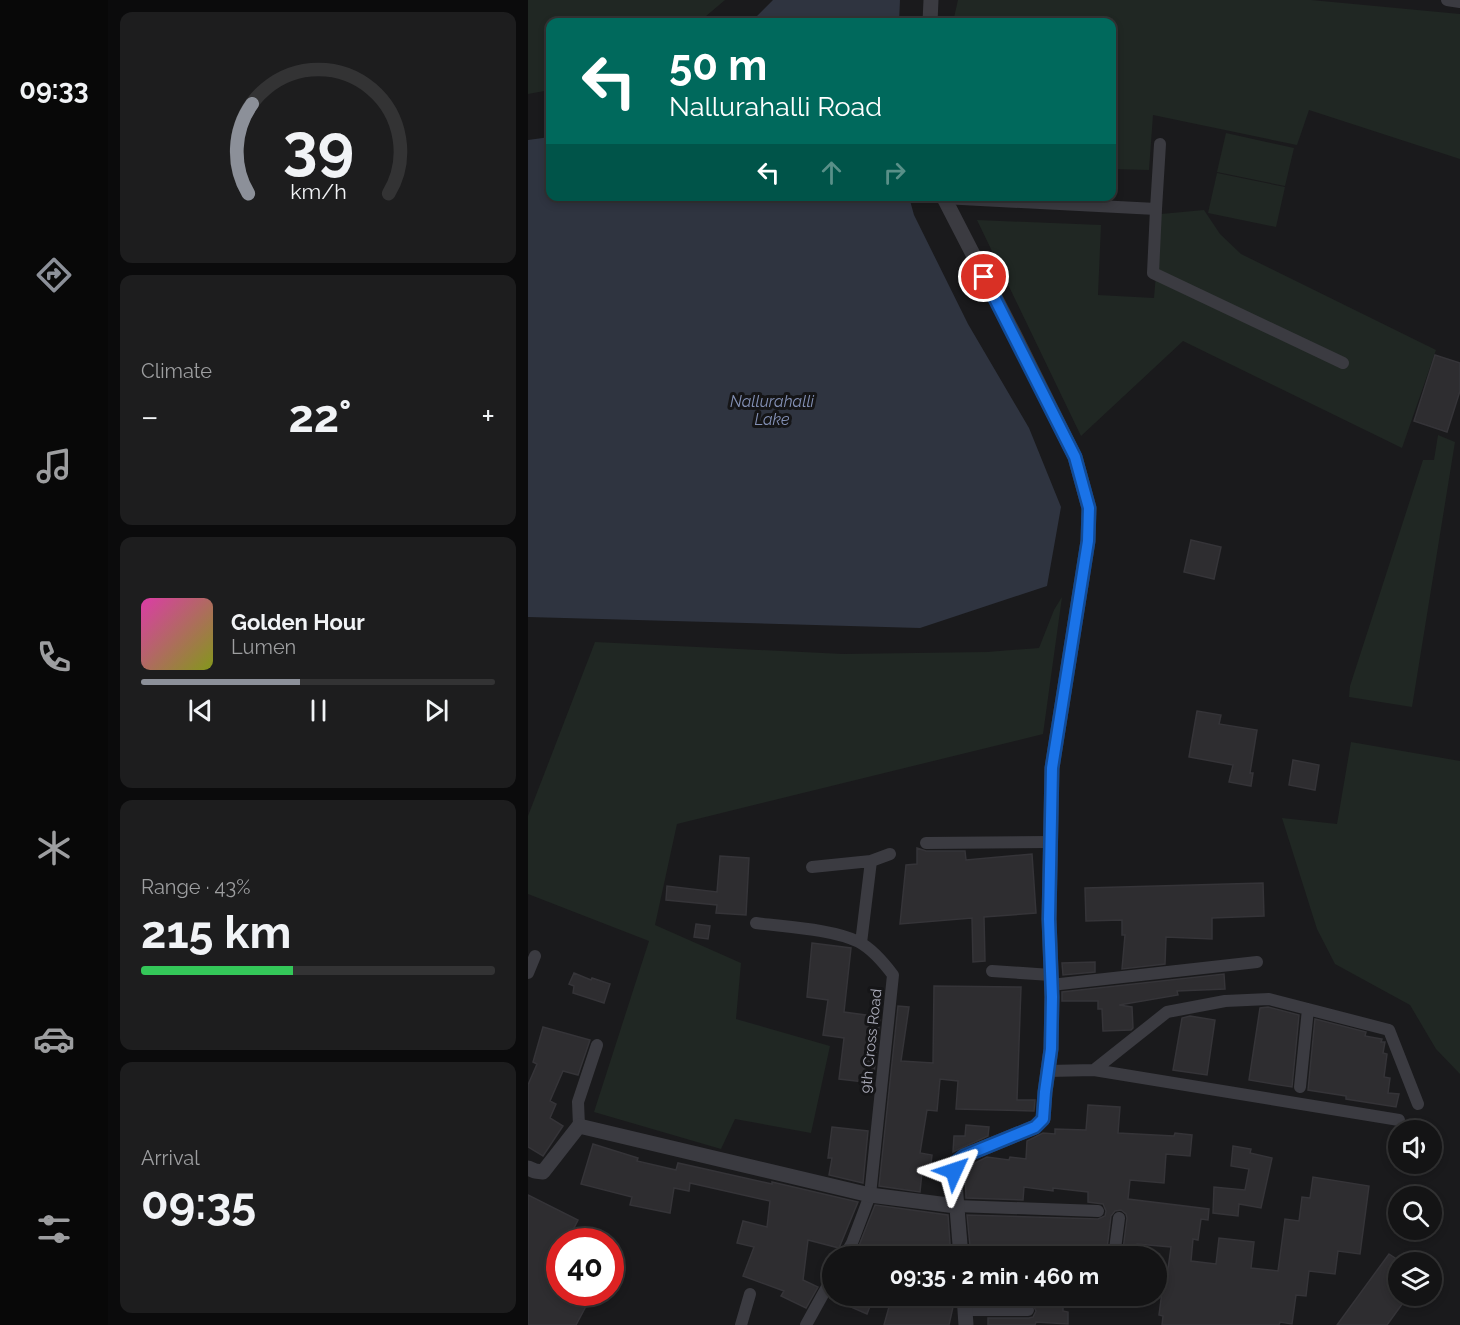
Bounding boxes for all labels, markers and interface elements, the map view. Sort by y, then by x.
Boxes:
text: 50 m [669,41,767,90]
icon: left [570,42,648,120]
text: 09:33 [19,74,89,105]
text: Nallurahalli Road [669,91,882,122]
text: 39 [282,109,354,183]
icon: left [752,156,785,189]
icon: ahead [815,156,848,189]
icon: right [878,156,911,189]
text: km/h [290,180,346,205]
pin [958,251,1009,302]
icon: directions [33,254,75,296]
icon: arrive [967,260,1000,293]
text: Climate [141,359,212,383]
text: 22° [288,390,352,443]
water label: Nallurahalli Lake [730,392,815,429]
text: − [141,397,159,436]
text: + [481,397,495,436]
icon: music [33,445,75,487]
text: Golden Hour [231,609,365,635]
text: Lumen [231,635,296,659]
icon: phone [33,636,75,678]
icon: previous [184,694,217,727]
icon: pause [302,694,335,727]
icon: next [420,694,453,727]
icon: climate [33,827,75,869]
text: Range · 43% [141,875,250,899]
text: 215 km [141,906,291,959]
street label: 9th Cross Road [857,988,885,1094]
icon: car [33,1018,75,1060]
map controls [1388,1120,1442,1306]
button: sound [1388,1120,1442,1174]
position arrow [922,1139,986,1203]
text: Arrival [141,1146,200,1170]
text: 09:35 [141,1177,256,1230]
button: search [1388,1186,1442,1240]
icon: filters [33,1208,75,1250]
speed limit sign: 40 [546,1228,624,1306]
button: layers [1388,1252,1442,1306]
text: 09:35 · 2 min · 460 m [890,1263,1099,1289]

